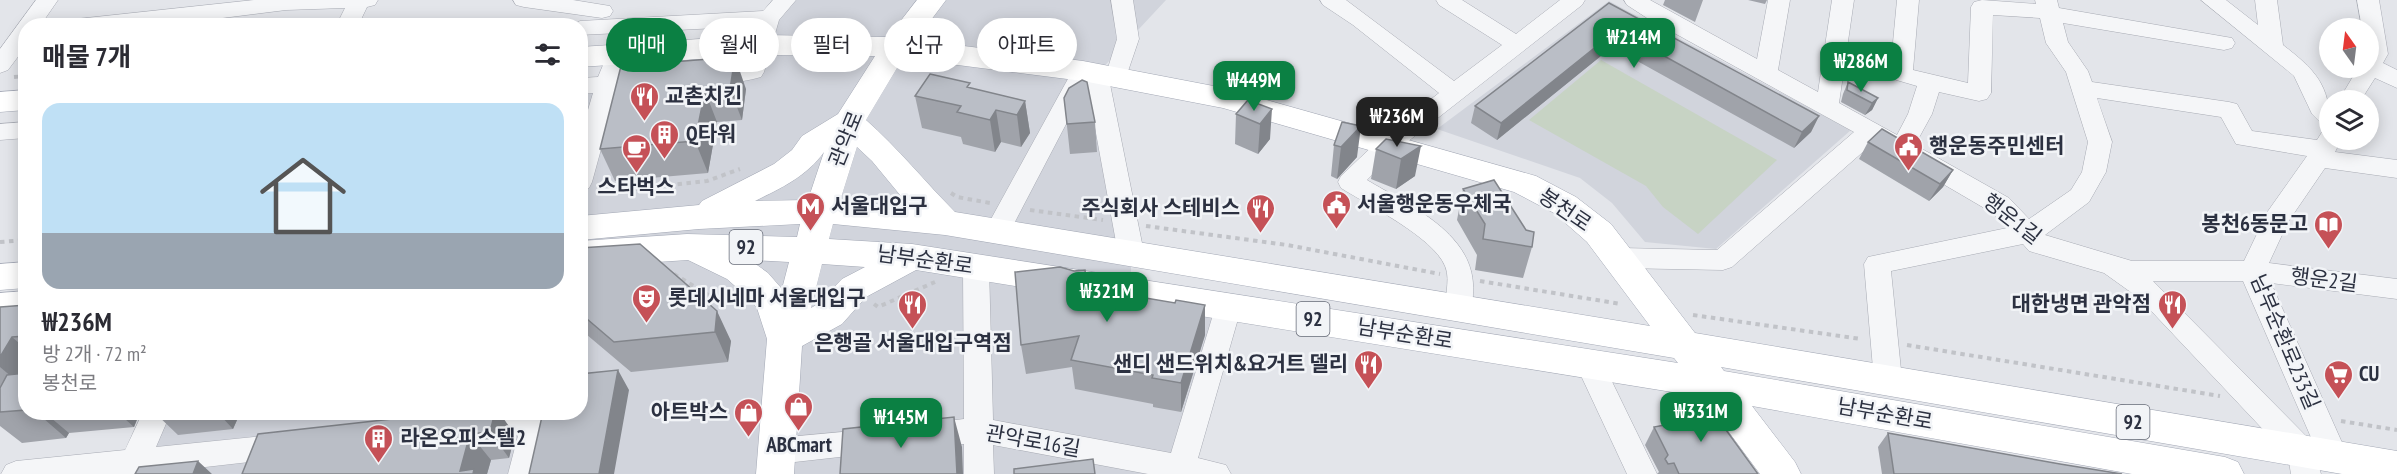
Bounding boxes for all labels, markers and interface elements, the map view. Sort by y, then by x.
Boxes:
chip: 매매 [606,18,687,72]
chip: 월세 [699,18,779,72]
chip: 필터 [791,18,872,72]
chip: 신규 [884,18,965,72]
chip: 아파트 [977,18,1077,72]
pin: ₩214M [1592,18,1676,69]
north arrow [2319,18,2379,78]
map controls [2319,18,2379,150]
text: ₩214M [1607,24,1661,50]
icon: filters [531,38,564,71]
text: 매물 7개 [42,40,132,73]
pin: ₩286M [1819,42,1903,93]
text: ₩286M [1834,48,1888,74]
pin: ₩449M [1212,61,1296,112]
text: ₩449M [1227,67,1281,93]
restaurant icon: 교촌치킨 [628,80,660,122]
place label: 교촌치킨 [665,82,742,109]
button: layers [2319,90,2379,150]
pin: ₩236M [1355,97,1439,148]
text: ₩236M [1370,103,1424,129]
street label: 관악로 [822,107,869,171]
building icon: Q타워 [649,118,681,160]
place label: Q타워 [686,120,736,147]
public building icon: 행운동주민센터 [1892,130,1924,172]
cafe icon: 스타벅스 [620,132,652,174]
place label: 행운동주민센터 [1929,132,2064,159]
icon: home [249,142,357,250]
place label: 스타벅스 [597,173,675,200]
street label: 봉천로 [1534,182,1597,237]
street label: 행운1길 [1977,187,2047,250]
public building icon: 서울행운동우체국 [1320,188,1352,230]
metro station icon: 서울대입구 [794,190,826,232]
place label: 서울행운동우체국 [1357,190,1512,217]
place label: 서울대입구 [831,192,928,219]
restaurant icon: 주식회사 스테비스 [1245,192,1277,234]
place label: 주식회사 스테비스 [1081,194,1240,221]
library icon: 봉천6동문고 [2313,208,2345,250]
place label: 봉천6동문고 [2201,210,2308,237]
road number: 92 [730,230,762,264]
street label: 남부순환로 [875,239,975,280]
street label: 행운2길 [2289,262,2359,297]
street label: 남부순환로233길 [2245,270,2326,413]
pin: ₩321M [1065,272,1149,323]
text: ₩321M [1080,278,1134,304]
theatre icon: 롯데시네마 서울대입구 [631,282,663,324]
place label: 롯데시네마 서울대입구 [668,284,866,311]
restaurant icon: 은행골 서울대입구역점 [897,288,929,330]
restaurant icon: 대한냉면 관악점 [2156,288,2188,330]
place label: 대한냉면 관악점 [2011,290,2151,317]
road number: 92 [1296,302,1330,336]
text: ₩236M [42,305,112,338]
street label: 남부순환로 [1355,313,1455,354]
place label: 은행골 서울대입구역점 [814,329,1012,356]
text: 방 2개 · 72 m² [42,341,147,367]
restaurant icon: 샌디 샌드위치&요거트 델리 [1353,348,1385,390]
place label: 샌디 샌드위치&요거트 델리 [1113,350,1348,377]
supermarket icon: CU [2322,358,2354,400]
place label: CU [2359,360,2379,387]
text: 봉천로 [42,370,97,396]
shop icon: ABCmart [783,390,815,432]
pin: ₩331M [1659,392,1743,443]
street label: 남부순환로 [1835,392,1935,435]
shop icon: 아트박스 [733,396,765,438]
place label: 아트박스 [651,398,728,425]
pin: ₩145M [859,398,943,449]
text: ₩331M [1674,398,1728,424]
text: ₩145M [874,404,928,430]
road number: 92 [2116,405,2150,439]
street label: 관악로16길 [983,419,1083,462]
building icon: 라온오피스텔2 [363,422,395,464]
place label: 라온오피스텔2 [400,424,526,451]
place label: ABCmart [765,431,832,458]

